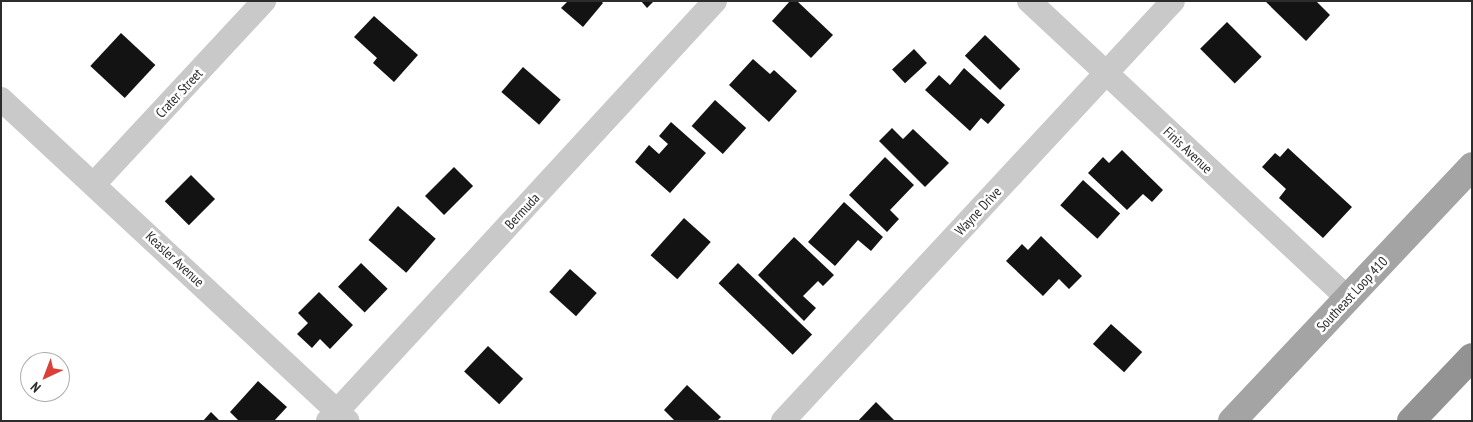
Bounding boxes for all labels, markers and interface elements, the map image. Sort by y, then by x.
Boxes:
street label: Crater Street [152,65,206,121]
street label: Finis Avenue [1160,123,1216,177]
street label: Wayne Drive [951,183,1005,239]
street label: Bermuda [501,190,543,232]
street label: Keasler Avenue [142,228,208,290]
street label: Southeast Loop 410 [1313,253,1391,335]
north arrow [20,352,70,402]
text: N [27,378,44,396]

